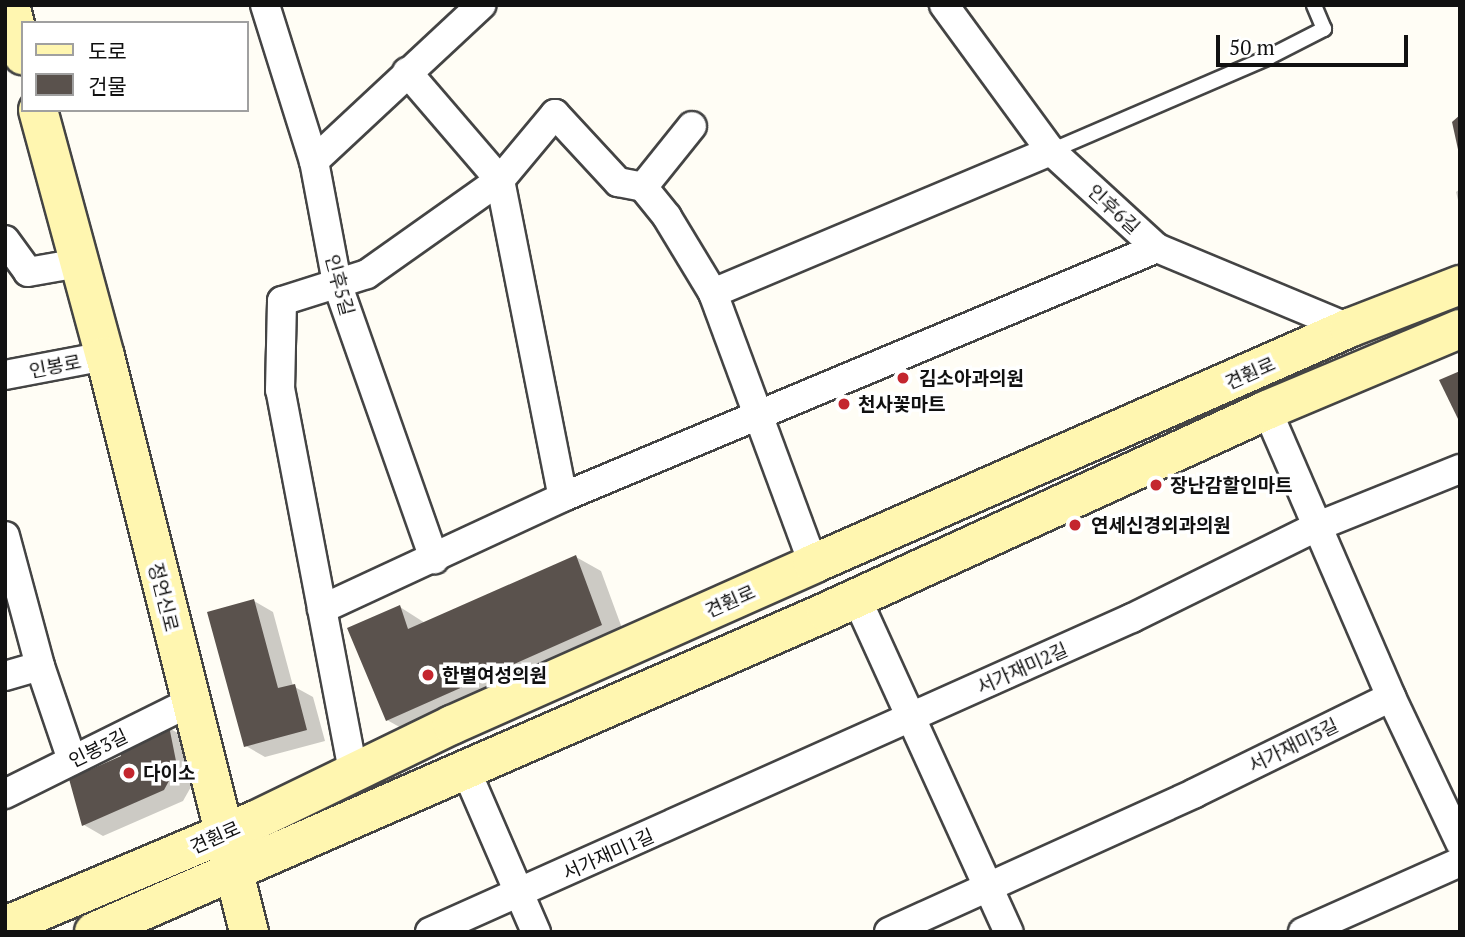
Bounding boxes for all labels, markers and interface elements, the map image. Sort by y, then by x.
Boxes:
legend [21,21,248,112]
scale bar [1220,21,1412,65]
text: 50 m [1229,33,1275,61]
text: 도로 [88,37,127,65]
text: 건물 [88,72,127,100]
street label: 인후6길 [1083,179,1145,239]
street label: 인후5길 [321,252,359,318]
street label: 인봉로 [27,350,83,382]
street label: 견훤로 [1221,352,1279,394]
place label: 김소아과의원 [919,367,1024,389]
marker: 김소아과의원 [893,368,913,388]
place label: 천사꽃마트 [858,393,945,415]
marker: 천사꽃마트 [836,396,852,412]
place label: 장난감할인마트 [1170,474,1292,496]
marker: 장난감할인마트 [1148,477,1164,493]
place label: 연세신경외과의원 [1091,514,1231,536]
marker: 연세신경외과의원 [1065,515,1085,535]
street label: 정언신로 [144,560,184,634]
street label: 견훤로 [701,580,759,622]
street label: 서가재미2길 [973,638,1071,698]
place label: 한별여성의원 [442,664,547,686]
marker: 한별여성의원 [420,667,436,683]
street label: 서가재미3길 [1244,713,1342,777]
street label: 인봉3길 [65,724,131,772]
place label: 다이소 [143,762,195,784]
marker: 다이소 [121,765,137,781]
street label: 견훤로 [186,816,244,858]
street label: 서가재미1길 [559,824,657,884]

